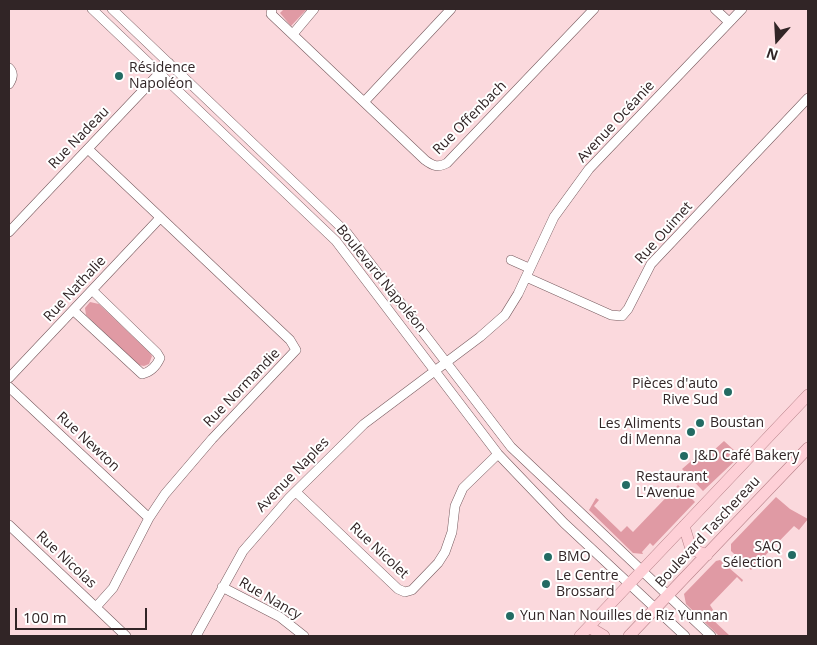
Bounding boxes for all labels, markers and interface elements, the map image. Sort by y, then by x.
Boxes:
north arrow [752,15,802,65]
text: N [763,44,780,65]
place label: Résidence Napoléon [129,60,195,92]
marker: Résidence Napoléon [113,70,125,82]
street label: Rue Offenbach [430,78,510,158]
street label: Avenue Océanie [574,78,658,166]
street label: Rue Nadeau [45,103,113,173]
street label: Rue Ouimet [632,199,696,267]
street label: Boulevard Napoléon [332,222,430,336]
street label: Rue Nathalie [40,253,110,325]
street label: Rue Normandie [200,345,284,431]
place label: Pièces d'auto Rive Sud [632,376,718,408]
marker: Pièces d'auto Rive Sud [722,386,734,398]
street label: Rue Newton [53,409,123,475]
place label: Boustan [710,415,764,431]
place label: Les Aliments di Menna [599,416,681,448]
marker: Boustan [694,417,706,429]
marker: Les Aliments di Menna [685,426,697,438]
street label: Avenue Naples [253,434,333,516]
place label: J&D Café Bakery [694,448,799,464]
marker: J&D Café Bakery [678,450,690,462]
place label: Restaurant L'Avenue [636,469,708,502]
street label: Boulevard Taschereau [652,473,764,591]
marker: Restaurant L'Avenue [620,479,632,491]
street label: Rue Nicolet [346,520,412,582]
street label: Rue Nicolas [33,528,99,592]
place label: SAQ Sélection [723,539,782,572]
place label: BMO [558,549,591,565]
marker: SAQ Sélection [786,549,798,561]
marker: BMO [542,551,554,563]
place label: Le Centre Brossard [556,568,619,600]
street label: Rue Nancy [236,574,304,624]
marker: Le Centre Brossard [540,578,552,590]
scale bar [18,598,150,630]
text: 100 m [23,607,67,627]
place label: Yun Nan Nouilles de Riz Yunnan [520,608,728,624]
marker: Yun Nan Nouilles de Riz Yunnan [504,610,516,622]

